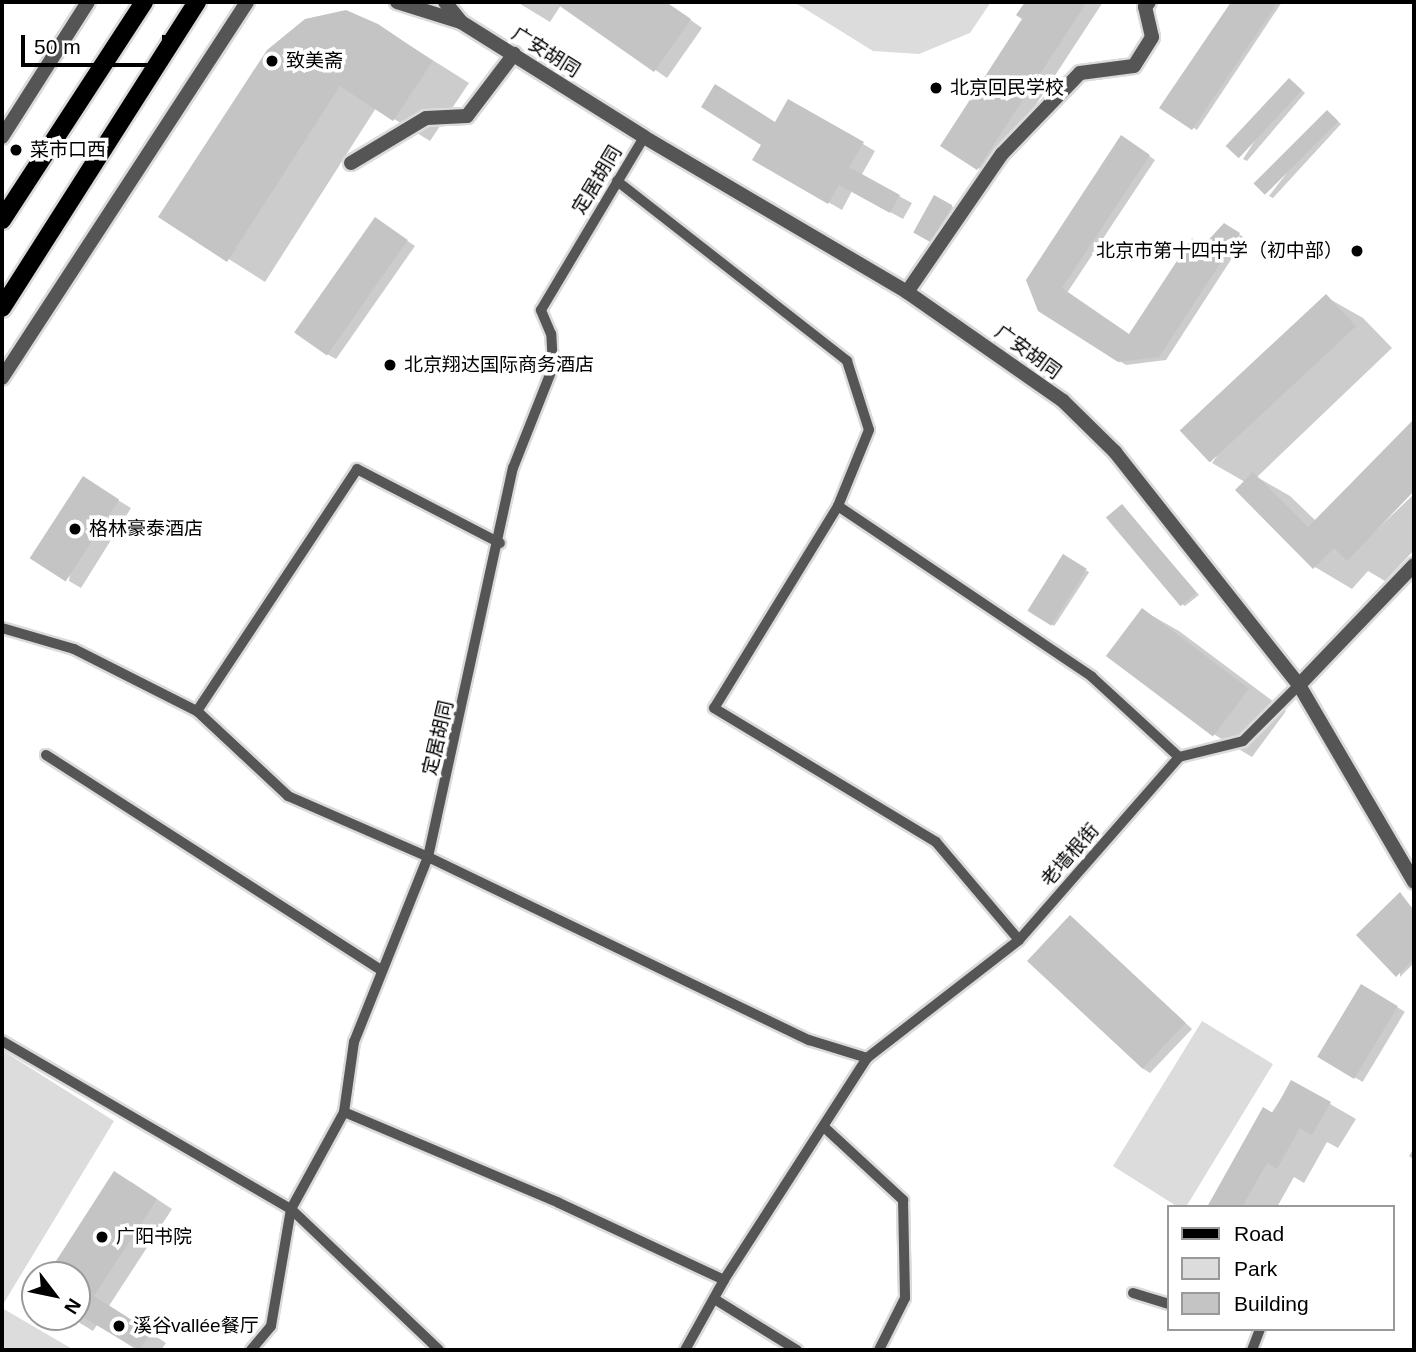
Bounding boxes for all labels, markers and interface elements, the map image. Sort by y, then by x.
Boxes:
scale bar [24,21,170,65]
street label: 广安胡同 [508,22,584,82]
text: 50 m [34,35,81,58]
place label: 致美斋 [286,50,343,72]
marker: 致美斋 [264,53,280,69]
place label: 北京回民学校 [950,77,1064,99]
marker: 北京回民学校 [928,80,944,96]
place label: 菜市口西 [30,139,106,161]
marker: 菜市口西 [8,142,24,158]
street label: 定居胡同 [568,142,626,218]
place label: 北京市第十四中学（初中部） [1096,240,1343,262]
marker: 北京市第十四中学（初中部） [1349,243,1365,259]
street label: 广安胡同 [991,320,1065,384]
place label: 北京翔达国际商务酒店 [404,354,594,376]
marker: 北京翔达国际商务酒店 [382,357,398,373]
place label: 格林豪泰酒店 [89,518,203,540]
marker: 格林豪泰酒店 [67,521,83,537]
street label: 定居胡同 [418,698,458,778]
street label: 老墙根街 [1036,819,1104,891]
legend [1168,1205,1395,1331]
text: Road [1234,1222,1284,1245]
place label: 广阳书院 [116,1226,192,1248]
marker: 广阳书院 [94,1229,110,1245]
text: Park [1234,1257,1277,1280]
north arrow [21,1261,91,1331]
text: Building [1234,1292,1309,1315]
text: N [60,1295,85,1318]
place label: 溪谷vallée餐厅 [133,1315,259,1337]
marker: 溪谷vallée餐厅 [111,1318,127,1334]

